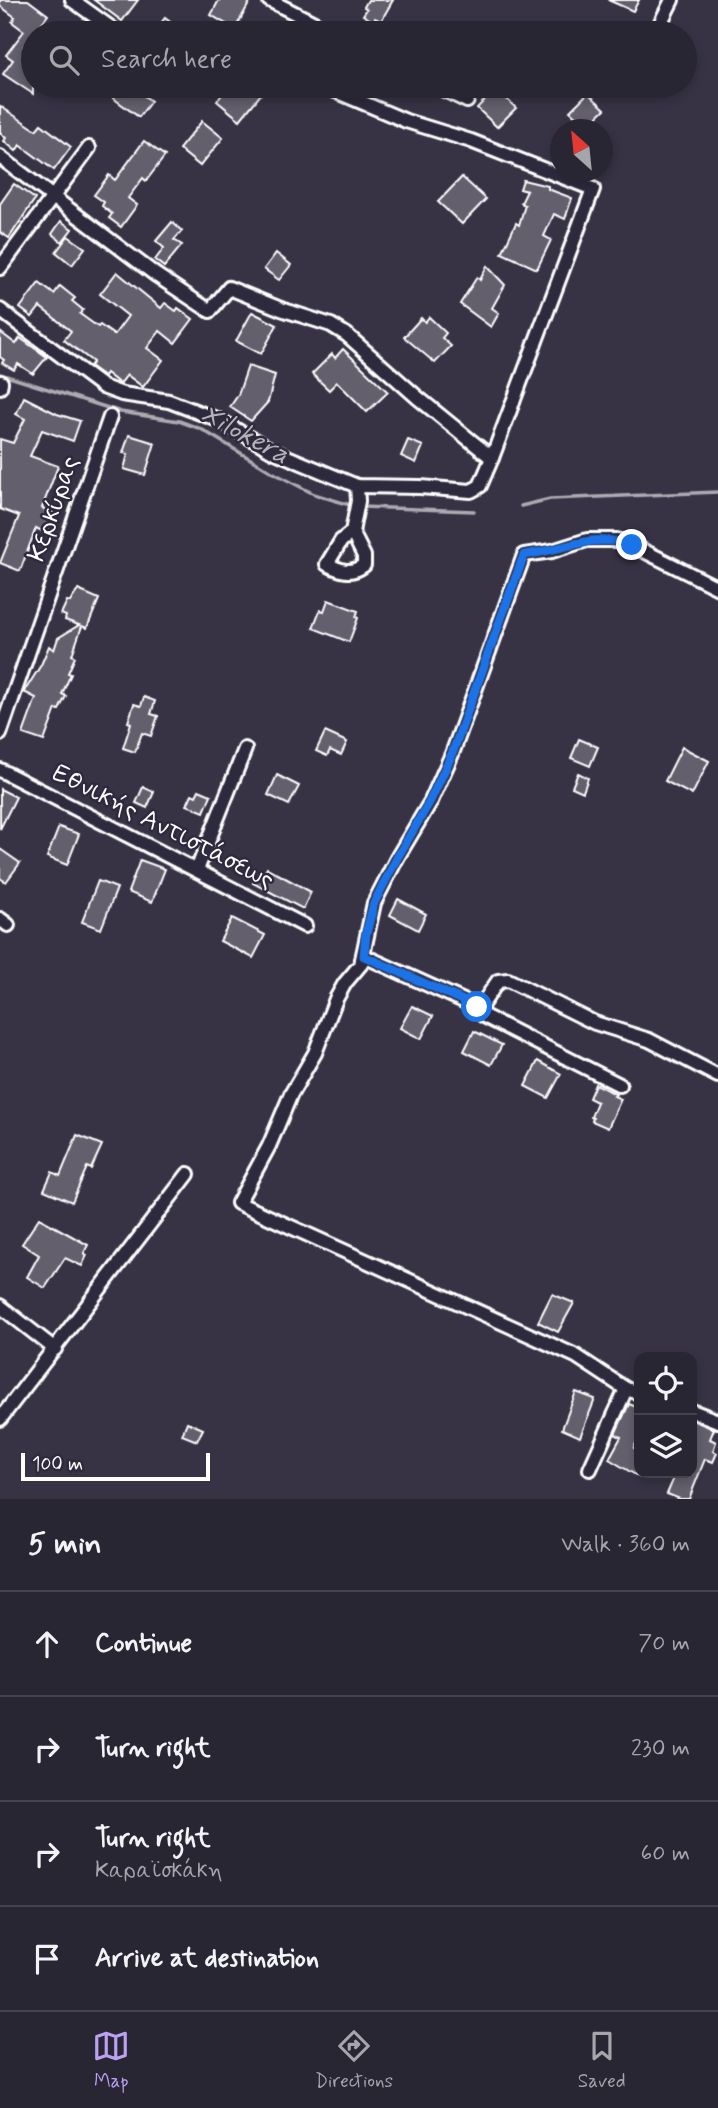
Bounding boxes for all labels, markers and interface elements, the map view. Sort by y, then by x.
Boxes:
search box [21,21,697,98]
icon: search [45,41,83,79]
text: Search here [101,43,232,77]
north arrow [550,119,613,182]
water label: Xilokera [194,396,296,474]
street label: Κερκύρας [20,452,88,566]
route end [616,529,647,560]
street label: Εθνικής Αντιστάσεως [46,756,280,898]
route start [461,991,492,1022]
map controls [634,1352,697,1478]
button: locate [634,1352,697,1415]
button: layers [634,1415,697,1478]
scale bar [21,1450,210,1482]
text: 100 m [32,1452,83,1477]
text: 5 min [28,1525,102,1564]
text: Walk · 360 m [561,1530,690,1560]
icon: ahead [28,1625,66,1663]
text: Continue [95,1627,192,1661]
text: 70 m [638,1629,690,1659]
icon: right [28,1730,66,1768]
text: Turn right [95,1732,211,1766]
text: 230 m [631,1734,690,1764]
text: Turn right [95,1822,211,1856]
icon: right [28,1835,66,1873]
text: 60 m [641,1839,690,1869]
text: Καραϊσκάκη [95,1856,223,1886]
icon: arrive [28,1940,66,1978]
text: Arrive at destination [95,1942,319,1976]
tab: Map [92,2027,130,2094]
tab: Directions [315,2027,393,2094]
tab: Saved [578,2027,626,2094]

